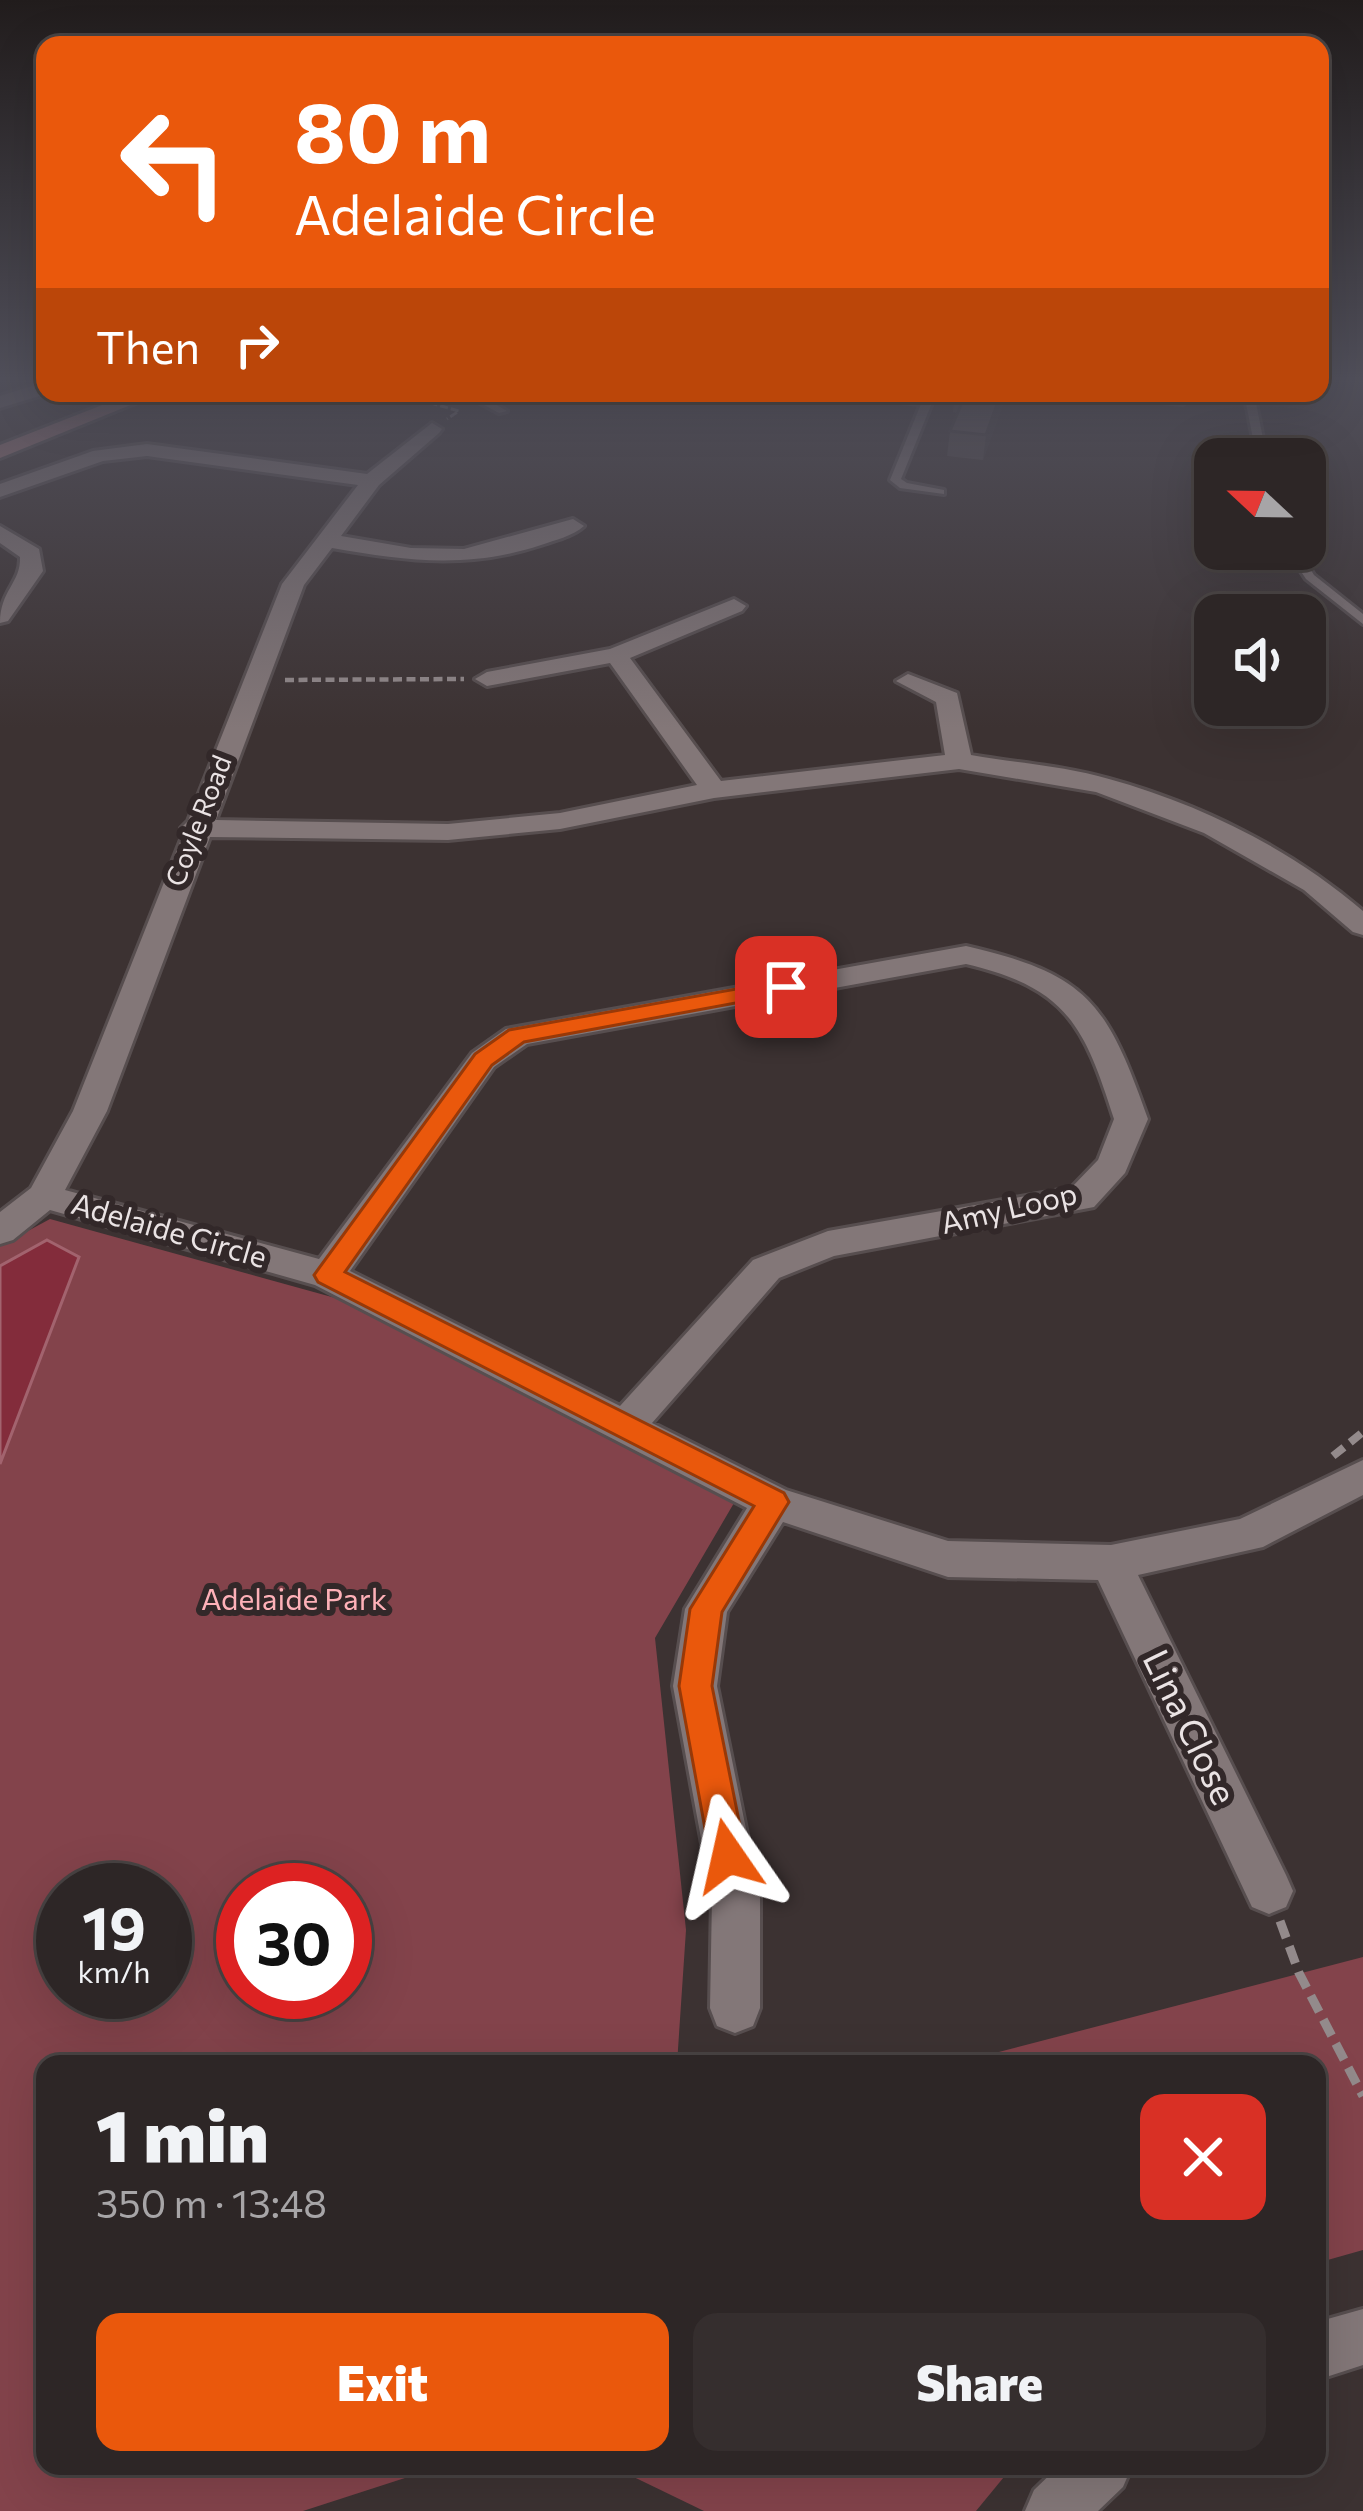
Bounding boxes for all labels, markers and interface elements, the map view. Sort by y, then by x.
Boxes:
text: 80 m [294,78,491,180]
icon: left [96,84,252,240]
text: Adelaide Circle [294,180,656,246]
icon: right [224,312,290,378]
text: Then [96,318,200,373]
north arrow [1194,438,1326,570]
map controls [1194,438,1326,726]
button: sound [1194,594,1326,726]
street label: Coyle Road [158,750,238,891]
pin [735,936,837,1038]
icon: arrive [753,954,819,1020]
street label: Amy Loop [937,1173,1080,1240]
street label: Adelaide Circle [68,1183,271,1274]
park label: Adelaide Park [201,1579,387,1616]
street label: Lina Close [1136,1642,1248,1811]
position arrow [665,1793,791,1919]
speed limit sign: 30 [216,1863,372,2019]
text: 19 [82,1889,146,1962]
text: km/h [78,1952,150,1989]
text: 1 min [96,2089,269,2177]
button: close [1140,2094,1266,2220]
text: 350 m · 13:48 [96,2178,327,2226]
button: Exit [96,2313,669,2451]
button: Share [693,2313,1266,2451]

